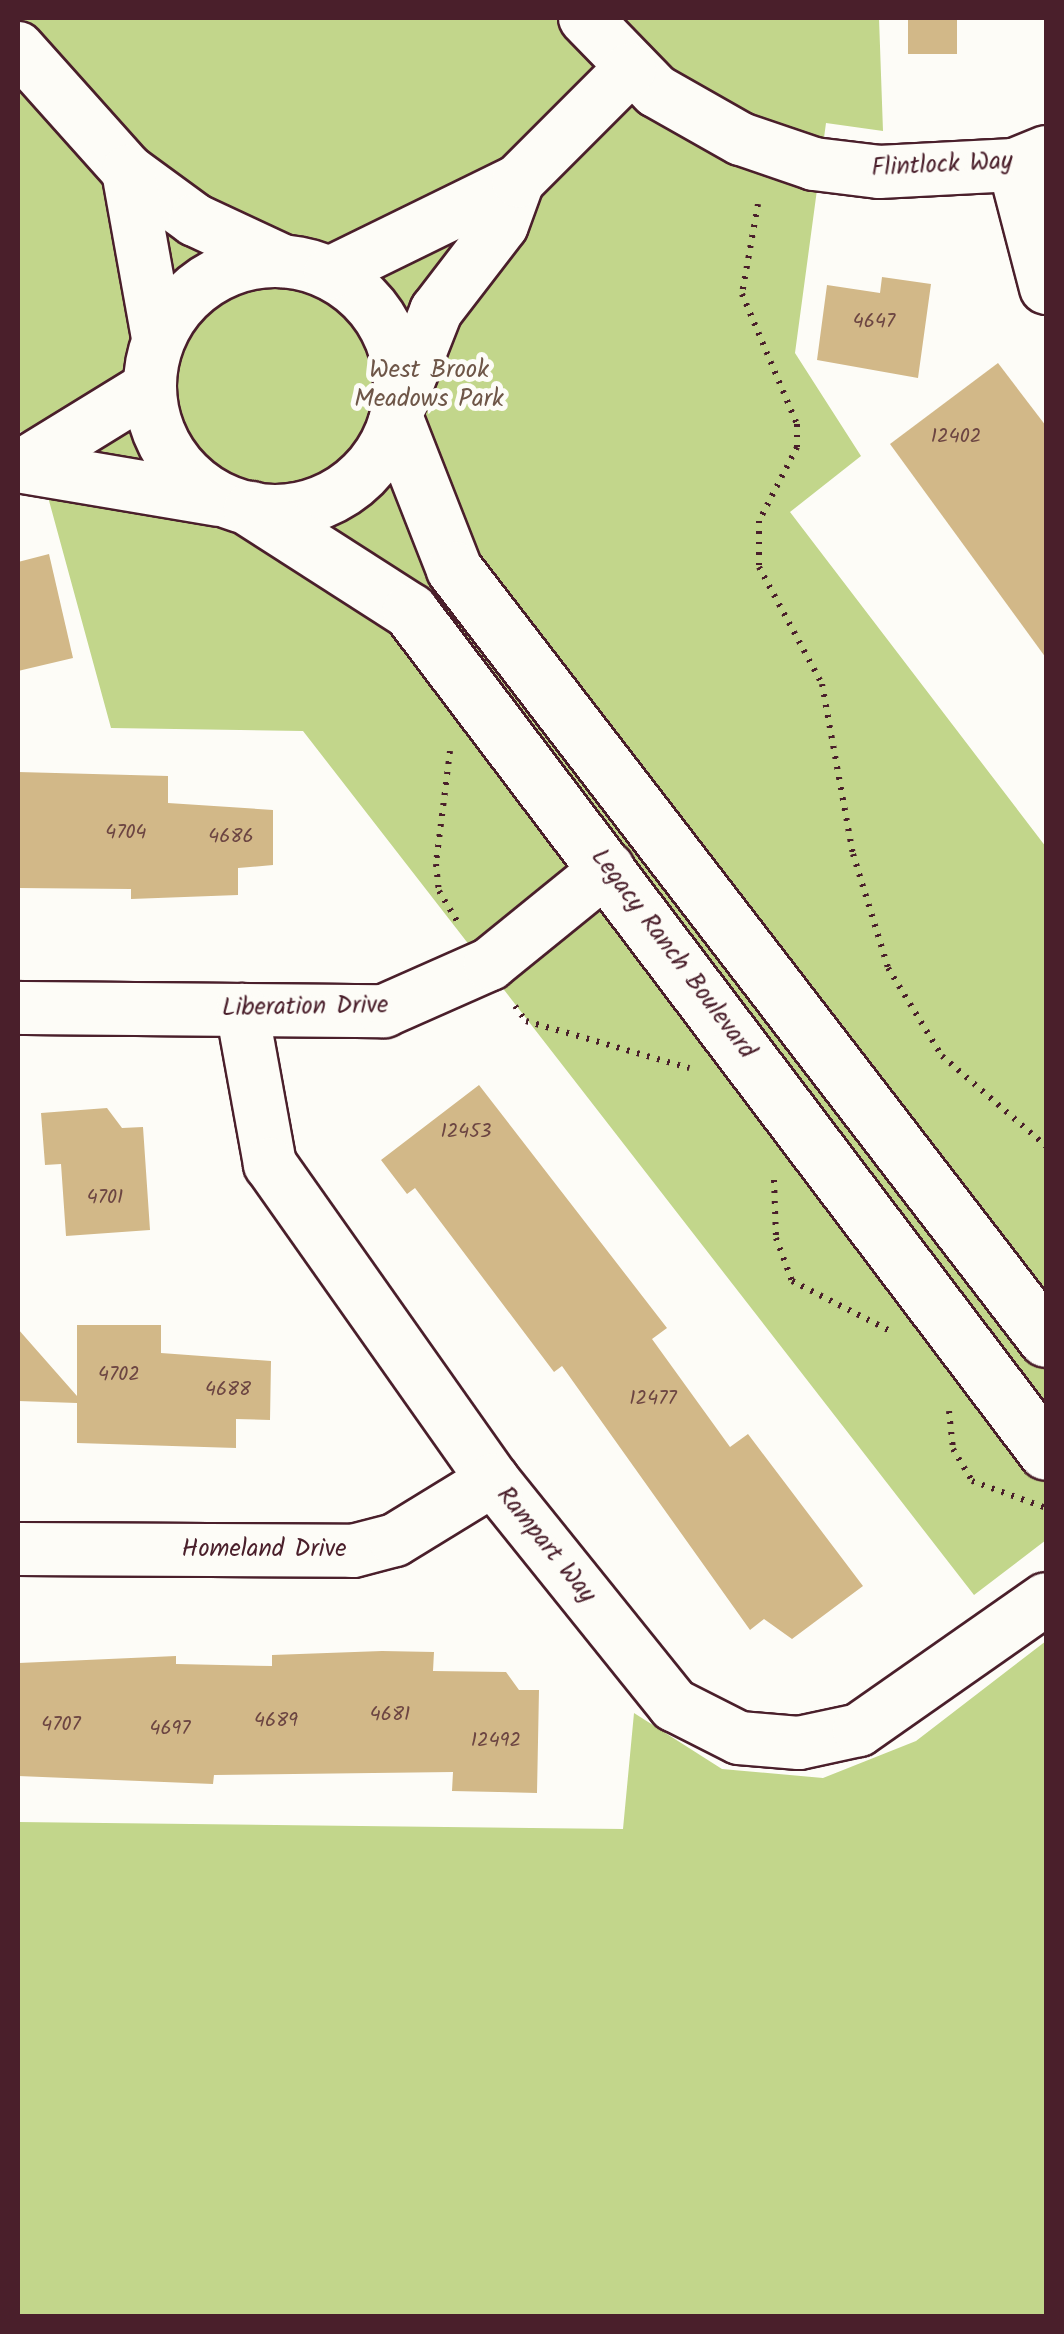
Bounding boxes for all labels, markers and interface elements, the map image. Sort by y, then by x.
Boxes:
street label: Flintlock Way [871,146,1013,184]
house number: 4647 [853,310,895,334]
park label: West Brook Meadows Park [354,356,504,415]
house number: 12402 [931,425,981,449]
house number: 4704 [105,821,147,845]
house number: 4686 [208,825,254,849]
street label: Legacy Ranch Boulevard [584,843,762,1065]
street label: Liberation Drive [222,991,388,1023]
house number: 12453 [440,1120,492,1144]
house number: 4701 [87,1186,123,1210]
house number: 4702 [98,1363,140,1387]
house number: 4688 [205,1378,251,1402]
house number: 12477 [629,1387,677,1411]
street label: Rampart Way [490,1481,602,1609]
street label: Homeland Drive [181,1534,347,1564]
house number: 4681 [370,1703,410,1727]
house number: 4689 [254,1709,298,1733]
house number: 4707 [41,1713,81,1737]
house number: 4697 [149,1717,191,1741]
house number: 12492 [471,1729,521,1753]

